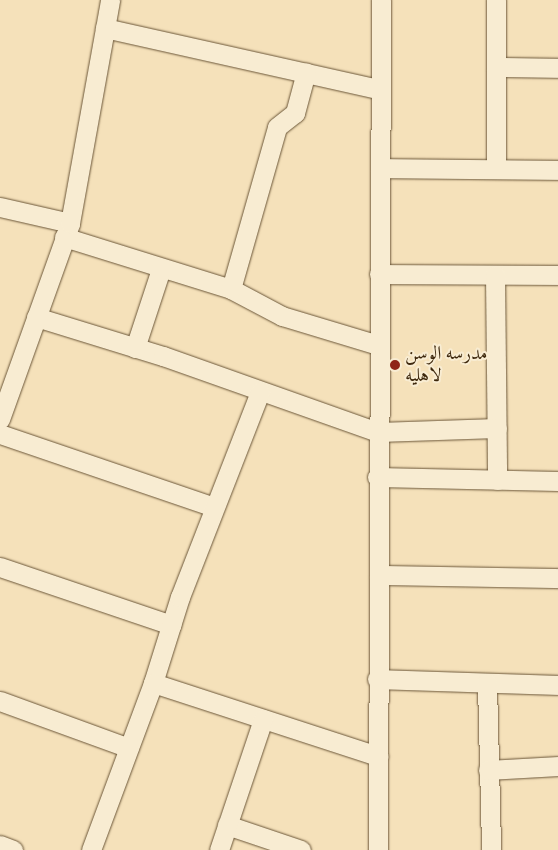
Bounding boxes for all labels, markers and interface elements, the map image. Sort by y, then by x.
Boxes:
place label: مدرسه الوسن لاهليه [405,343,487,387]
marker: مدرسه الوسن لاهليه [389,359,401,371]

